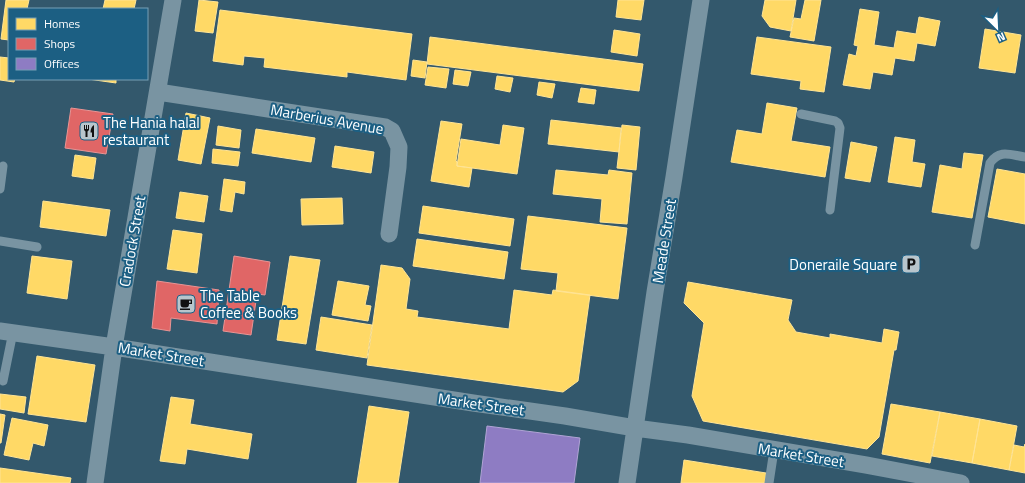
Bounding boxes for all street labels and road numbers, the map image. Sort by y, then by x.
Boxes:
street label: Marberius Avenue [269,98,385,140]
street label: Cradock Street [113,193,151,288]
street label: Meade Street [646,196,682,285]
street label: Market Street [116,336,207,372]
street label: Market Street [436,387,526,422]
street label: Market Street [756,437,847,473]

